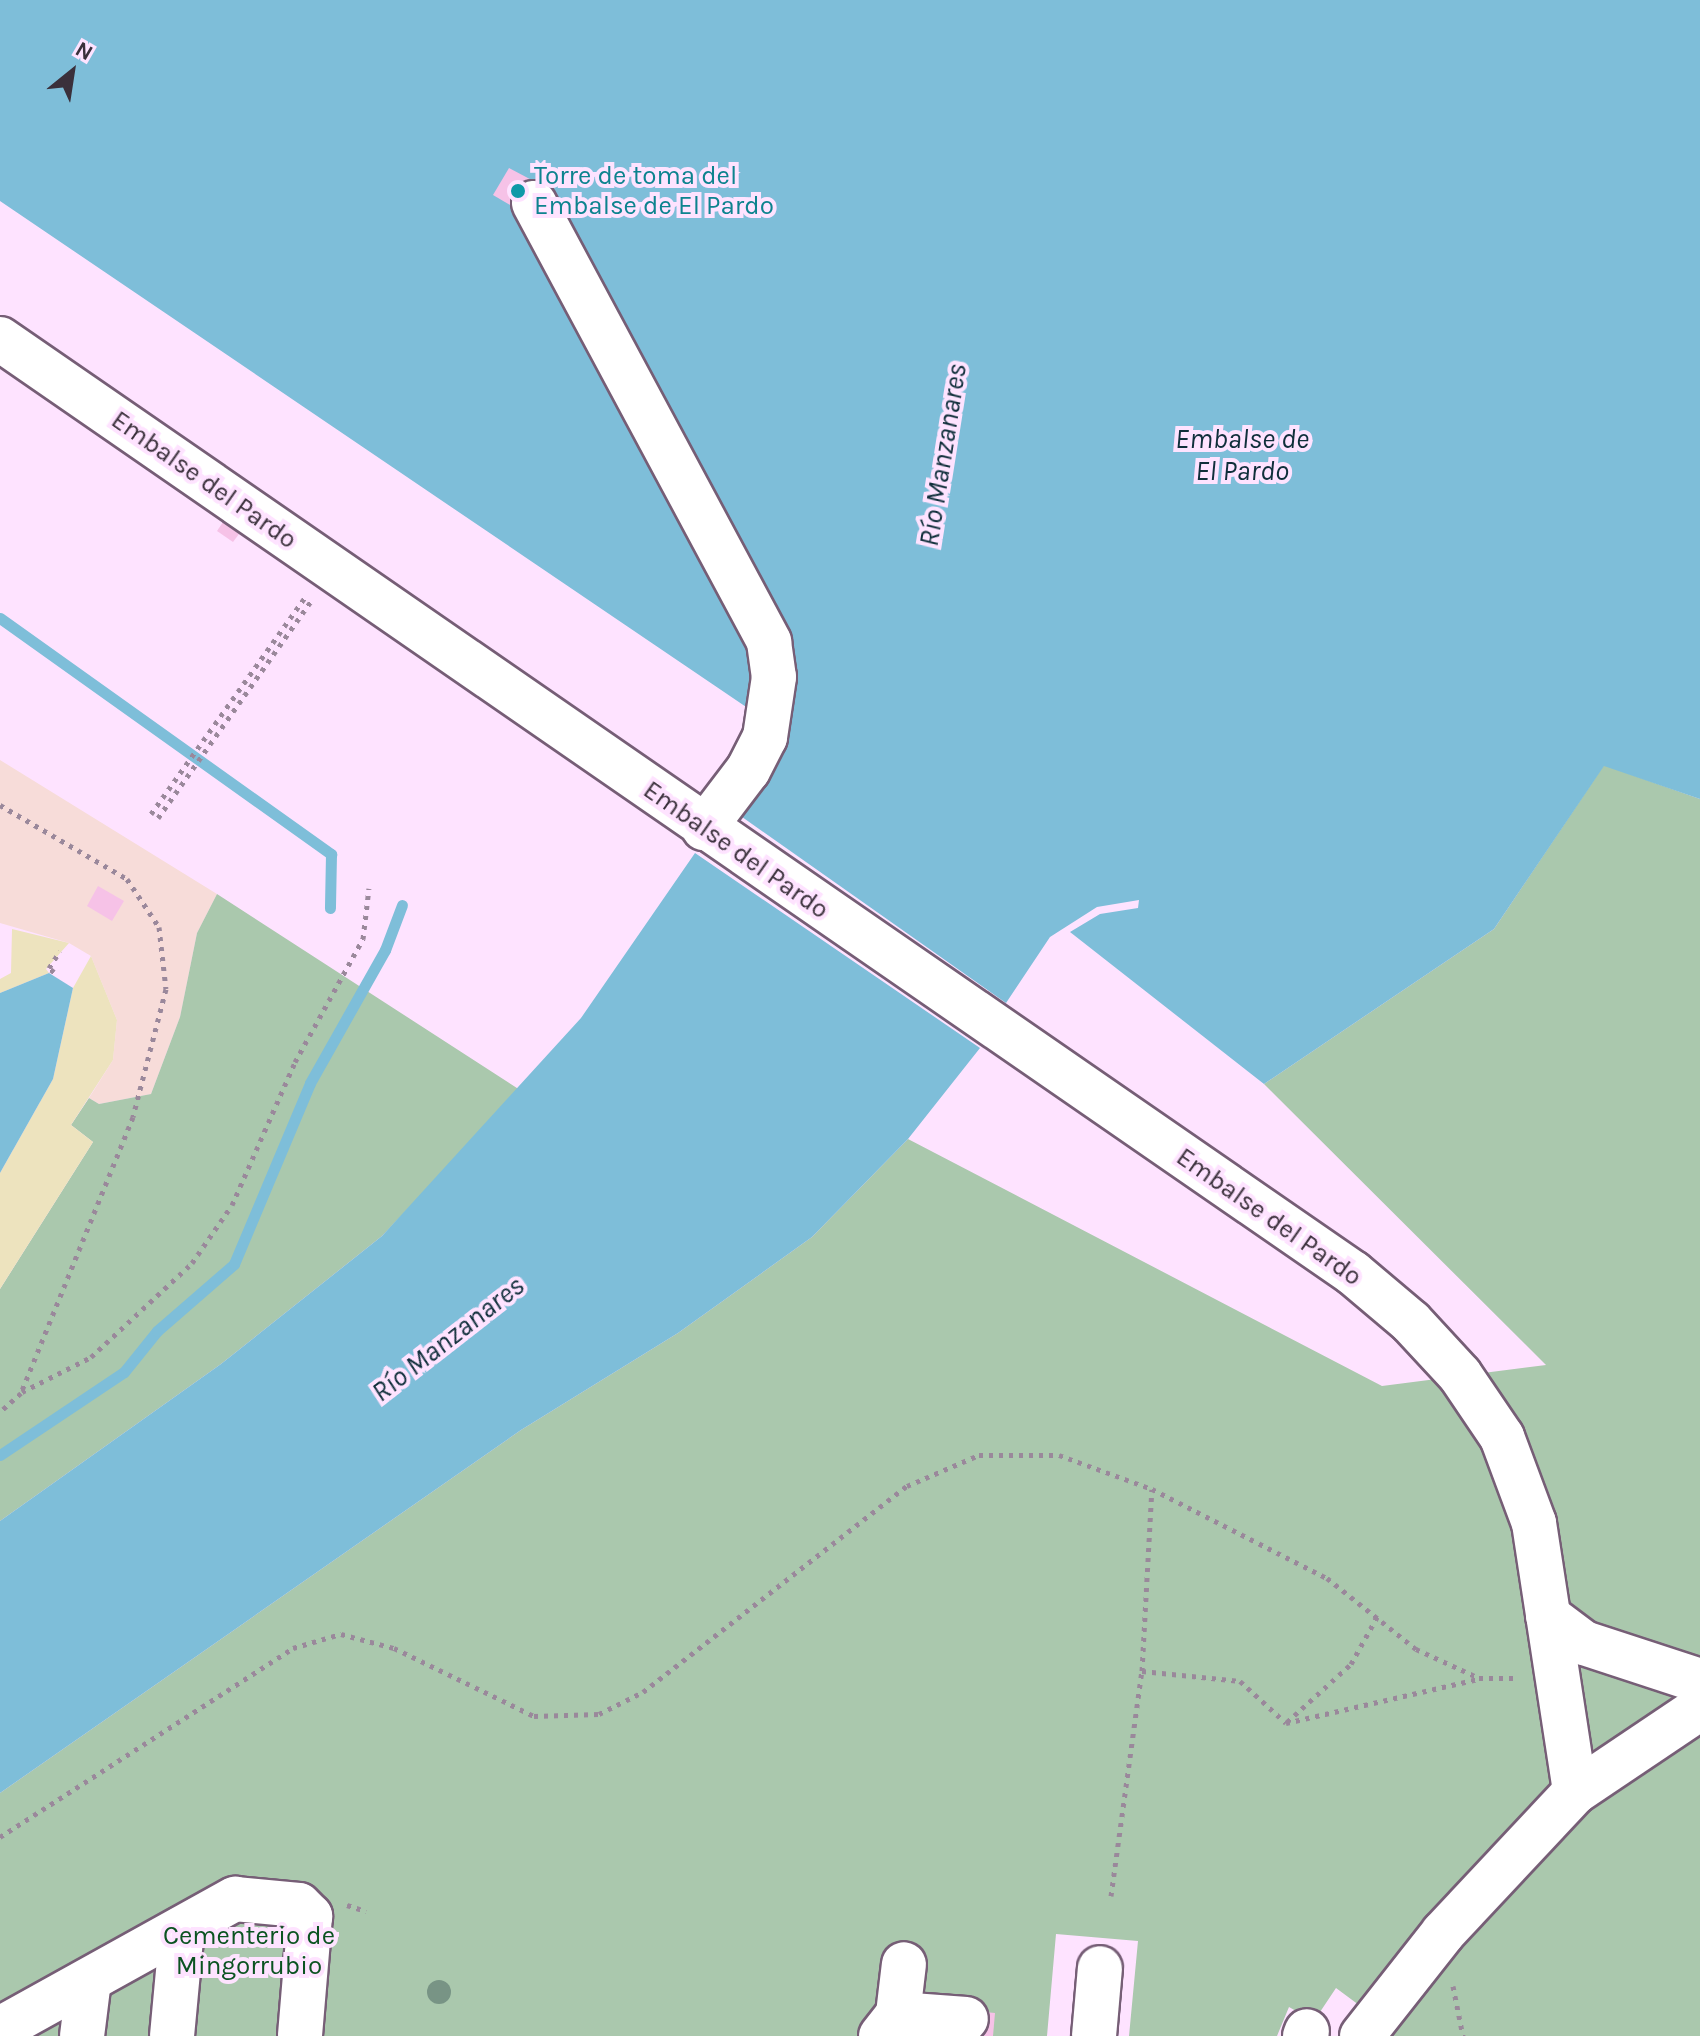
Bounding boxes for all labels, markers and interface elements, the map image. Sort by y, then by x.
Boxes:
north arrow [32,32,112,112]
text: N [71,36,97,66]
place label: Torre de toma del Embalse de El Pardo [534,160,774,222]
marker: Torre de toma del Embalse de El Pardo [509,182,527,200]
water label: Río Manzanares [912,361,974,549]
street label: Embalse del Pardo [105,404,303,556]
water label: Embalse de El Pardo [1175,422,1309,488]
street label: Embalse del Pardo [637,774,835,926]
street label: Embalse del Pardo [1170,1141,1368,1293]
water label: Río Manzanares [365,1269,531,1409]
park label: Cementerio de Mingorrubio [163,1920,335,1982]

